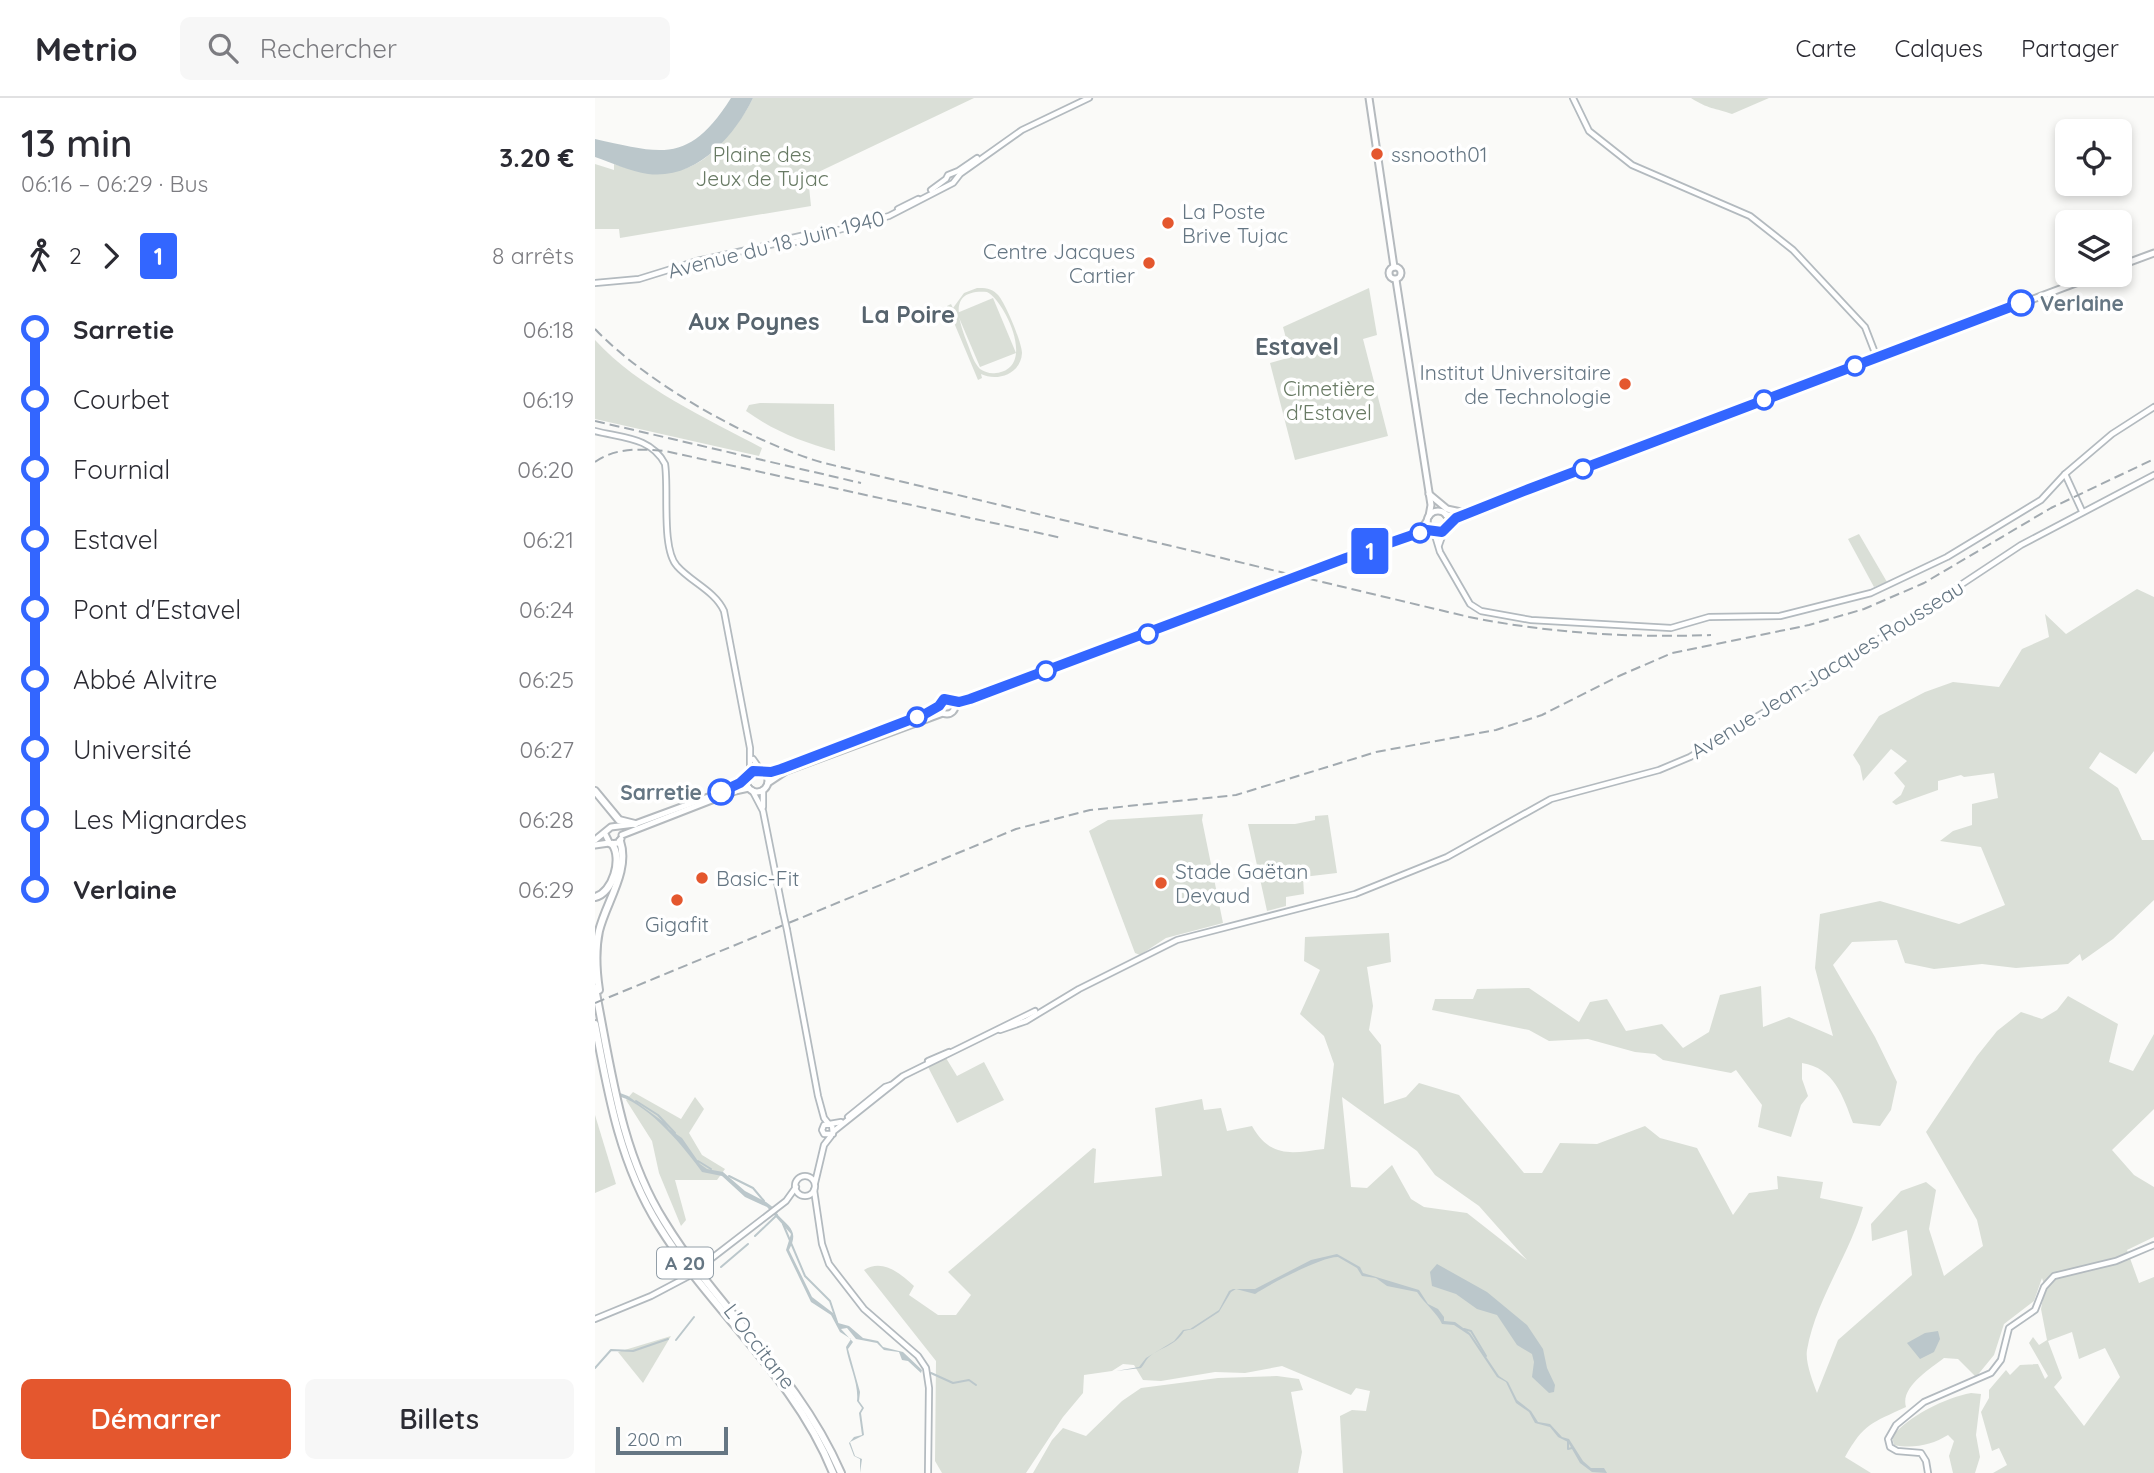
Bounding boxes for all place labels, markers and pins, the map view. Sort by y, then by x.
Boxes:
place label: ssnooth01 [1391,141,1488,167]
marker: ssnooth01 [1369,146,1385,162]
place label: La Poste Brive Tujac [1182,198,1288,248]
marker: La Poste Brive Tujac [1160,215,1176,231]
place label: Centre Jacques Cartier [983,238,1135,288]
marker: Centre Jacques Cartier [1141,255,1157,271]
marker: Verlaine [2008,290,2034,316]
place label: Verlaine [2040,290,2124,316]
unlabelled marker [1845,356,1865,376]
place label: Institut Universitaire de Technologie [1420,359,1611,409]
marker: Institut Universitaire de Technologie [1617,376,1633,392]
unlabelled marker [1754,390,1774,410]
unlabelled marker [1573,459,1593,479]
unlabelled marker [1410,523,1430,543]
unlabelled marker [1138,624,1158,644]
unlabelled marker [1036,661,1056,681]
unlabelled marker [907,707,927,727]
place label: Sarretie [620,779,702,805]
marker: Sarretie [708,779,734,805]
place label: Stade Gaëtan Devaud [1175,858,1308,908]
place label: Basic-Fit [716,865,799,891]
marker: Basic-Fit [694,870,710,886]
marker: Stade Gaëtan Devaud [1153,875,1169,891]
marker: Gigafit [669,892,685,908]
place label: Gigafit [645,911,709,937]

